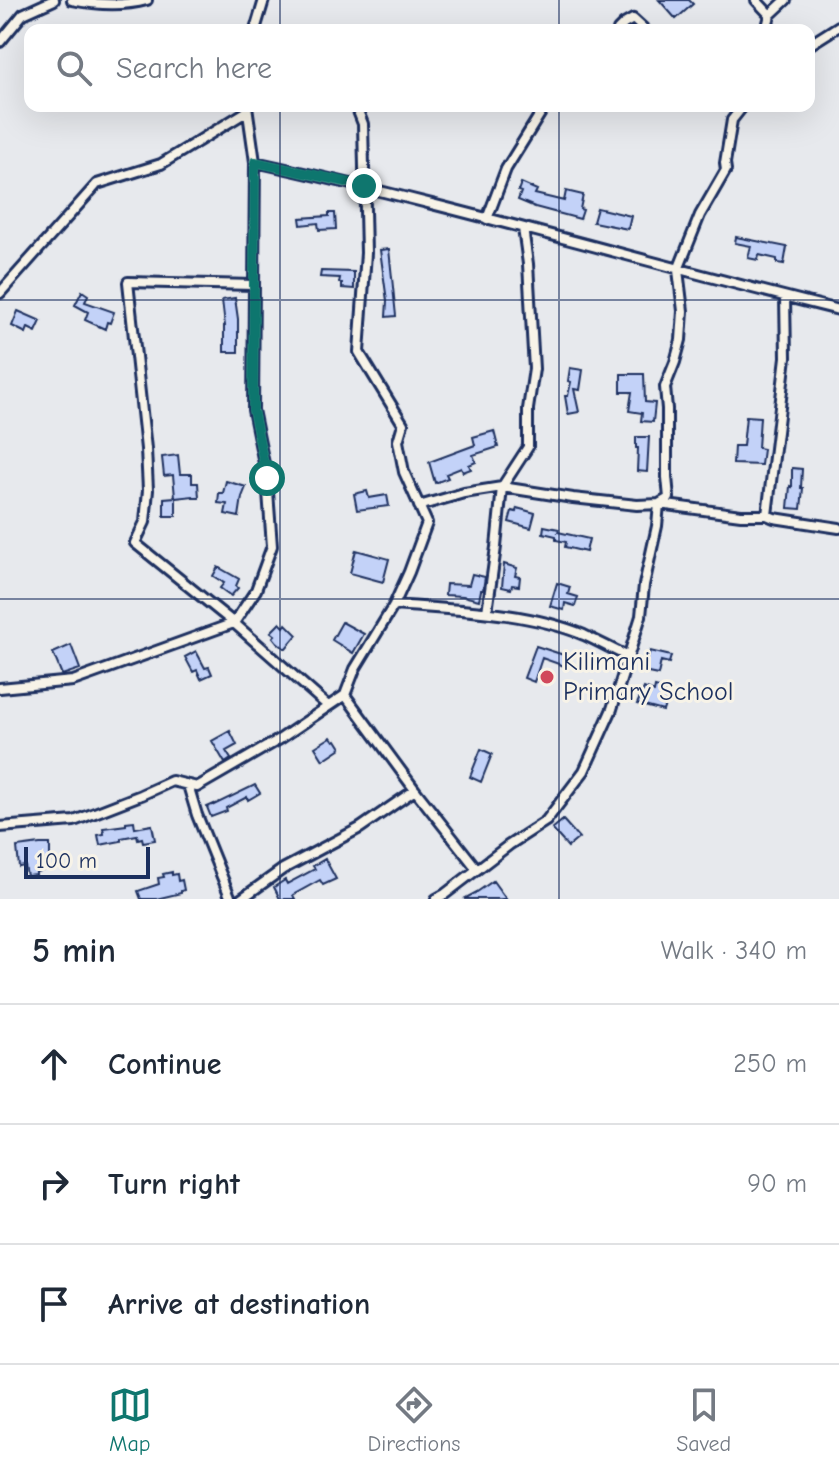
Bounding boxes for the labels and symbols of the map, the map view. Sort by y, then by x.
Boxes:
route end [346,168,382,204]
route start [249,460,285,496]
place label: Kilimani Primary School [563,647,733,707]
marker: Kilimani Primary School [538,668,556,686]
scale bar [24,843,150,879]

